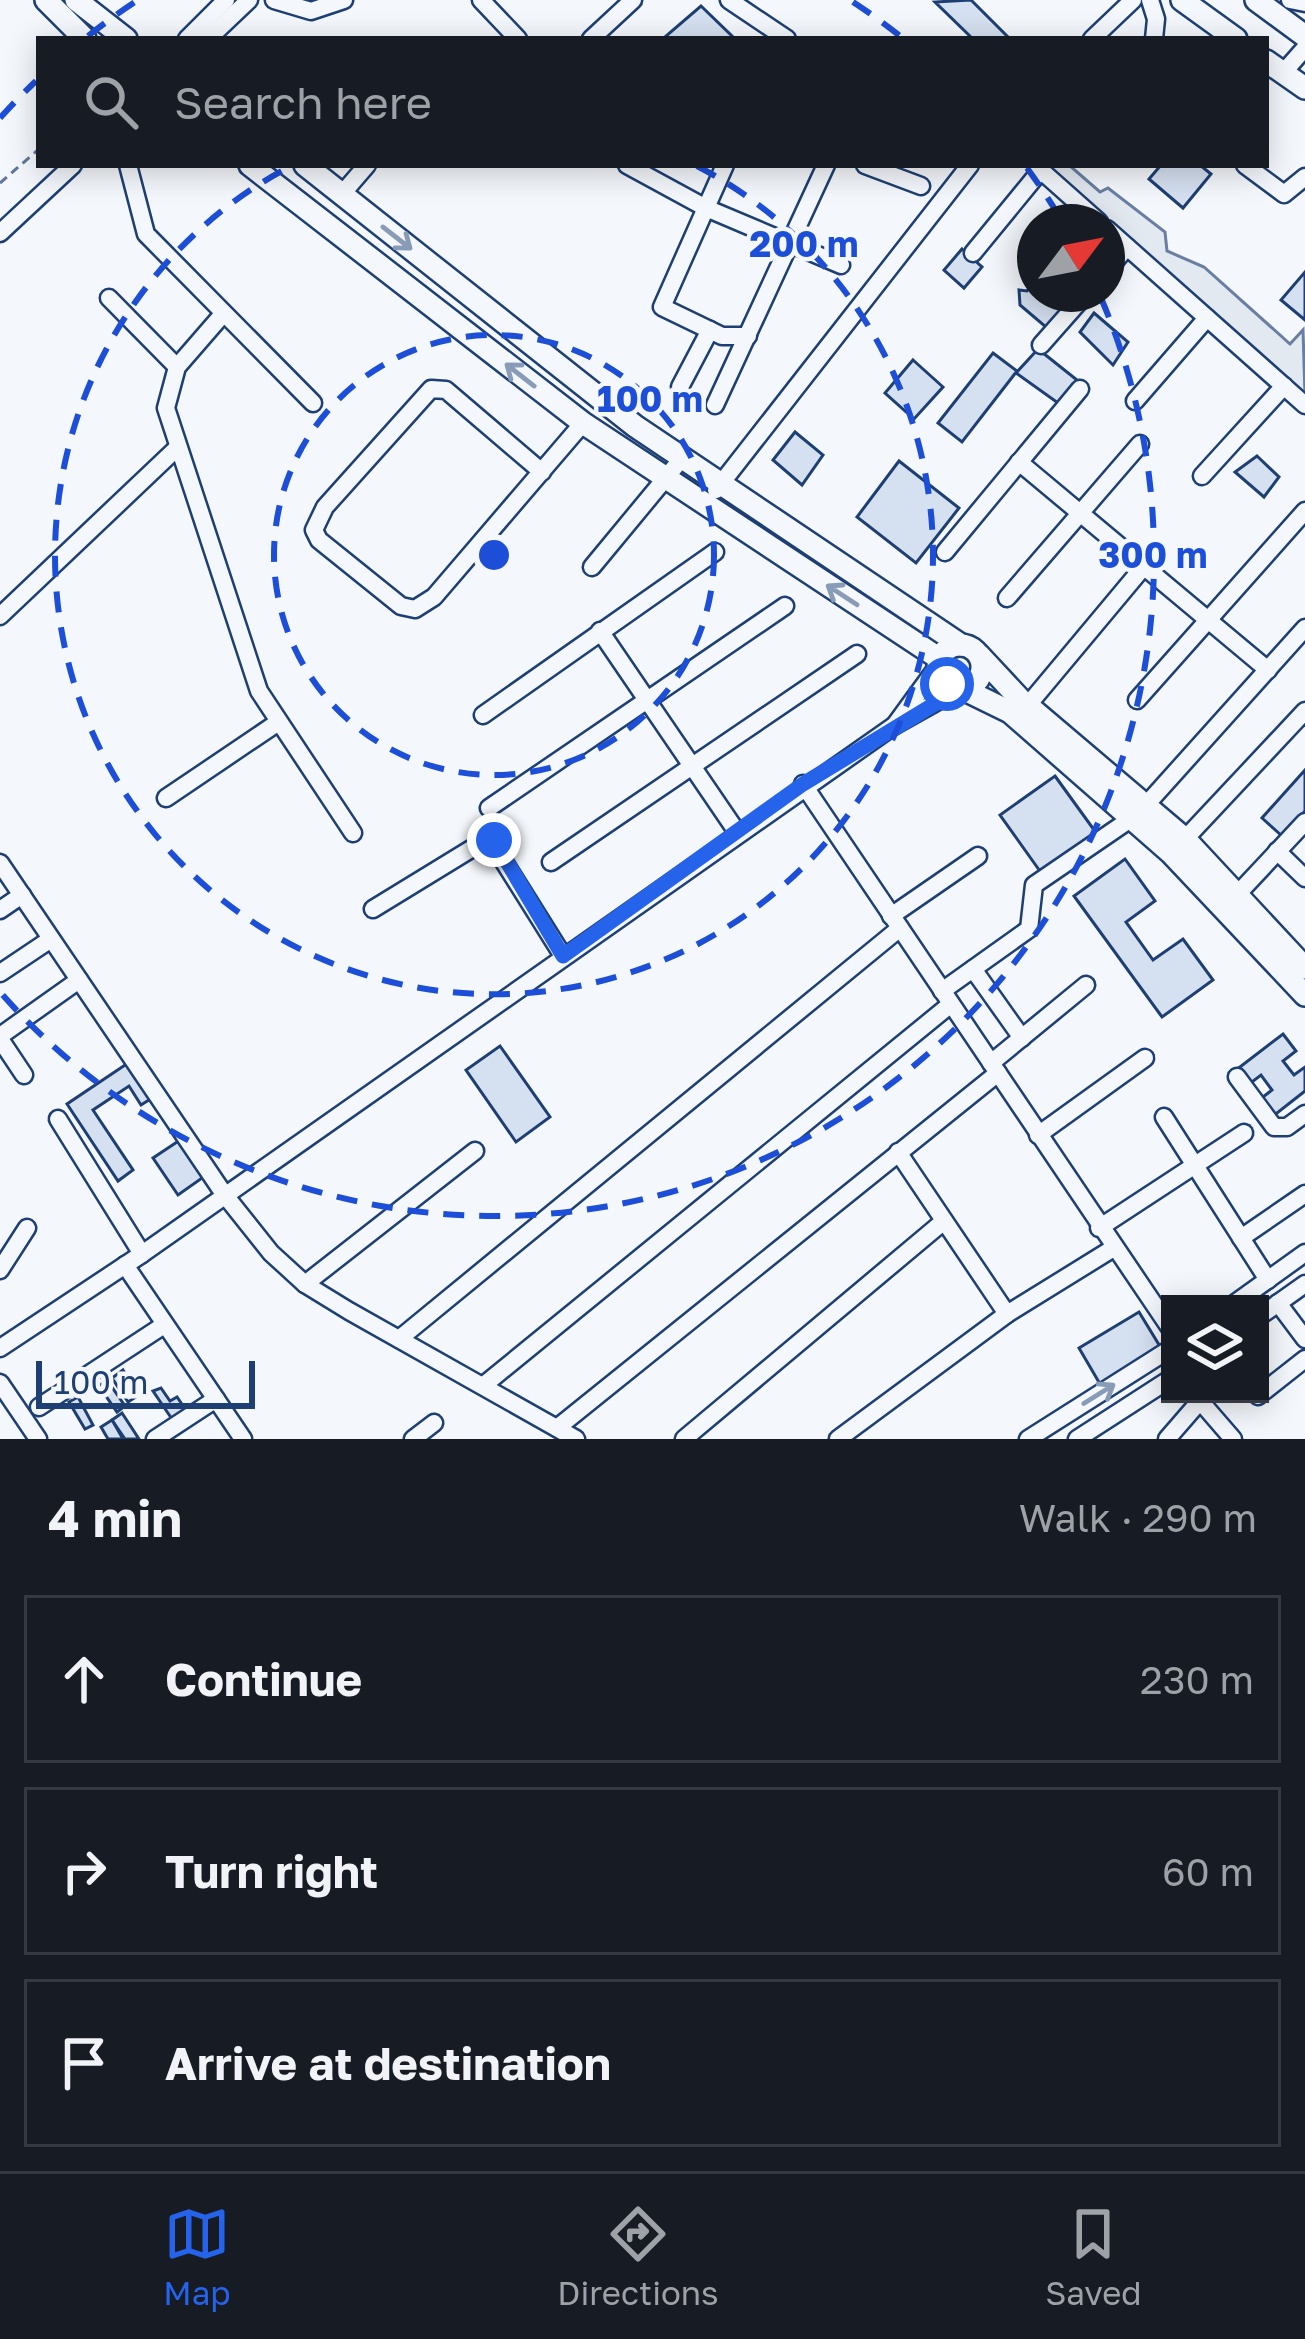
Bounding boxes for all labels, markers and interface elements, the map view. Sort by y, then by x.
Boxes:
search box [36,36,1269,168]
icon: search [78,69,144,135]
text: Search here [174,75,432,129]
north arrow [1017,204,1125,312]
text: 200 m [749,222,859,265]
one-way arrow [381,224,413,251]
one-way arrow [505,362,537,388]
text: 100 m [597,377,703,420]
text: 300 m [1098,533,1208,576]
centre of rings [473,534,515,576]
one-way arrow [825,583,859,608]
route start [920,657,974,711]
route end [467,813,521,867]
map controls [1161,1295,1269,1403]
button: layers [1161,1295,1269,1403]
scale bar [36,1355,255,1408]
text: 100 m [54,1362,148,1401]
one-way arrow [1081,1382,1115,1406]
text: 4 min [48,1487,182,1548]
text: Walk · 290 m [1019,1494,1257,1541]
icon: ahead [51,1646,117,1712]
text: Continue [165,1652,362,1706]
text: 230 m [1140,1656,1254,1703]
icon: right [51,1838,117,1904]
text: Turn right [165,1844,378,1898]
text: 60 m [1162,1848,1254,1895]
icon: arrive [51,2030,117,2096]
text: Arrive at destination [165,2036,611,2090]
tab: Map [163,2201,231,2312]
tab: Directions [557,2201,719,2312]
tab: Saved [1045,2201,1142,2312]

